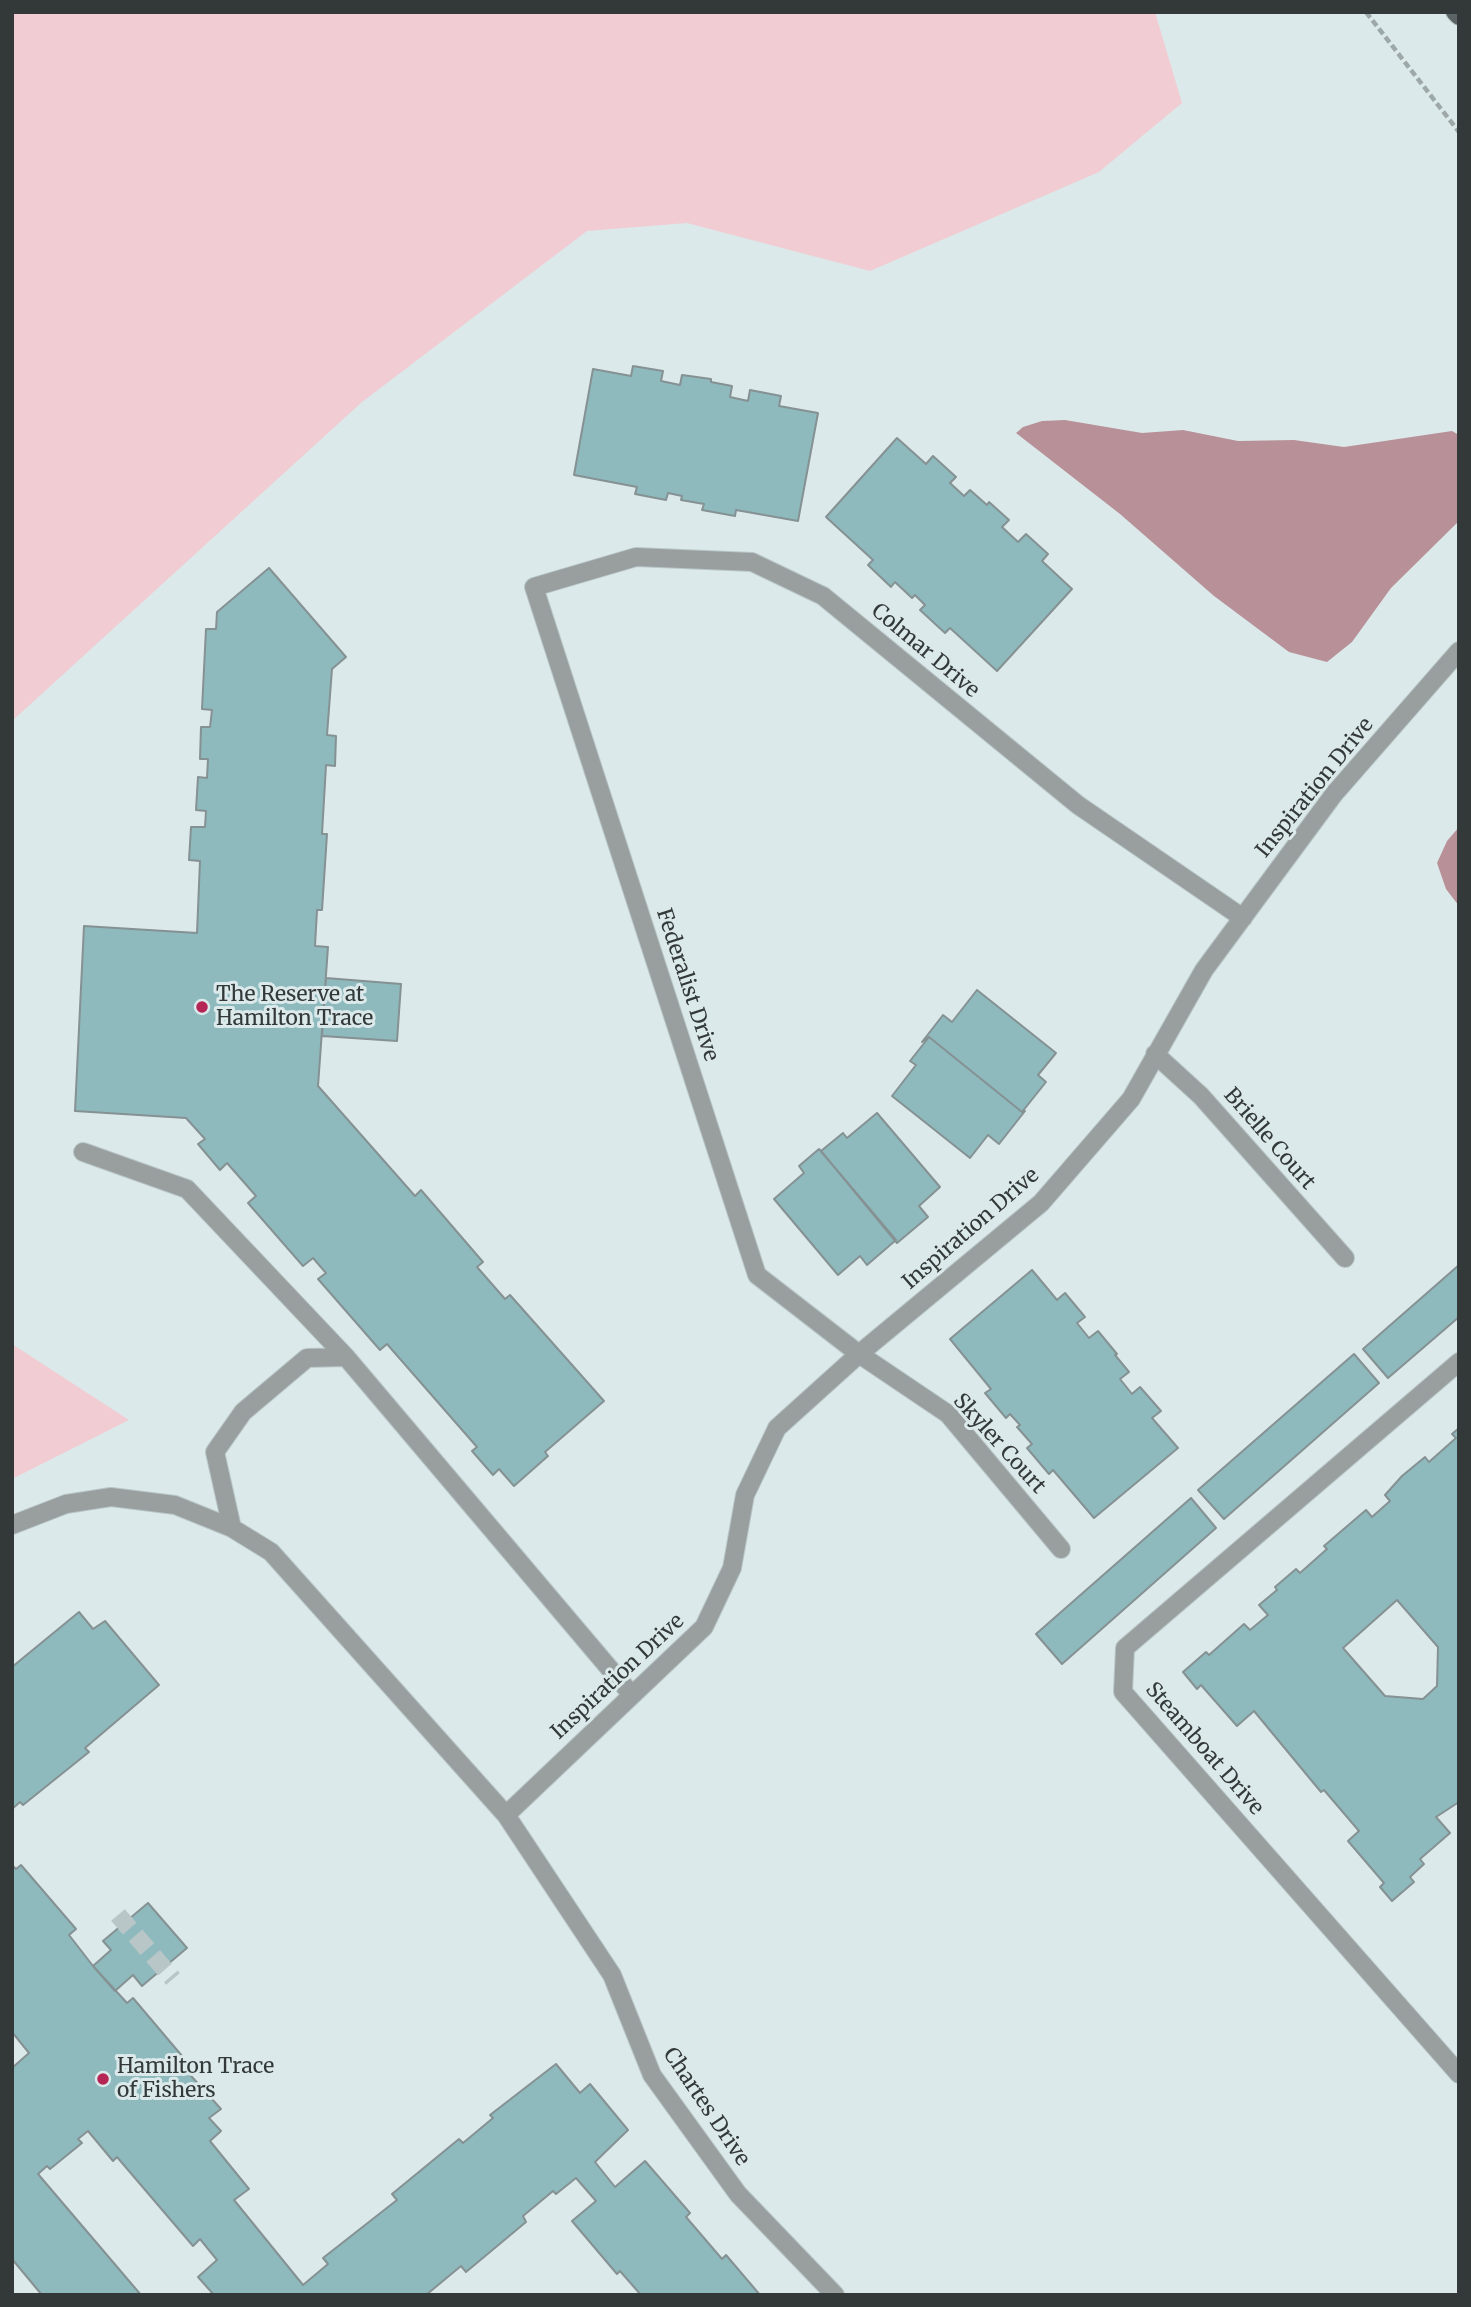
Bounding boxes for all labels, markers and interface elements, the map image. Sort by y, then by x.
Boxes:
street label: Colmar Drive [866,599,984,703]
street label: Inspiration Drive [1251,713,1379,863]
street label: Federalist Drive [650,906,724,1064]
place label: The Reserve at Hamilton Trace [216,982,373,1032]
marker: The Reserve at Hamilton Trace [194,999,210,1015]
street label: Brielle Court [1218,1083,1320,1195]
street label: Inspiration Drive [898,1163,1044,1295]
street label: Skyler Court [948,1389,1050,1499]
street label: Inspiration Drive [546,1609,690,1745]
street label: Steamboat Drive [1140,1678,1268,1820]
street label: Chartes Drive [657,2043,755,2171]
place label: Hamilton Trace of Fishers [117,2054,274,2104]
marker: Hamilton Trace of Fishers [95,2071,111,2087]

